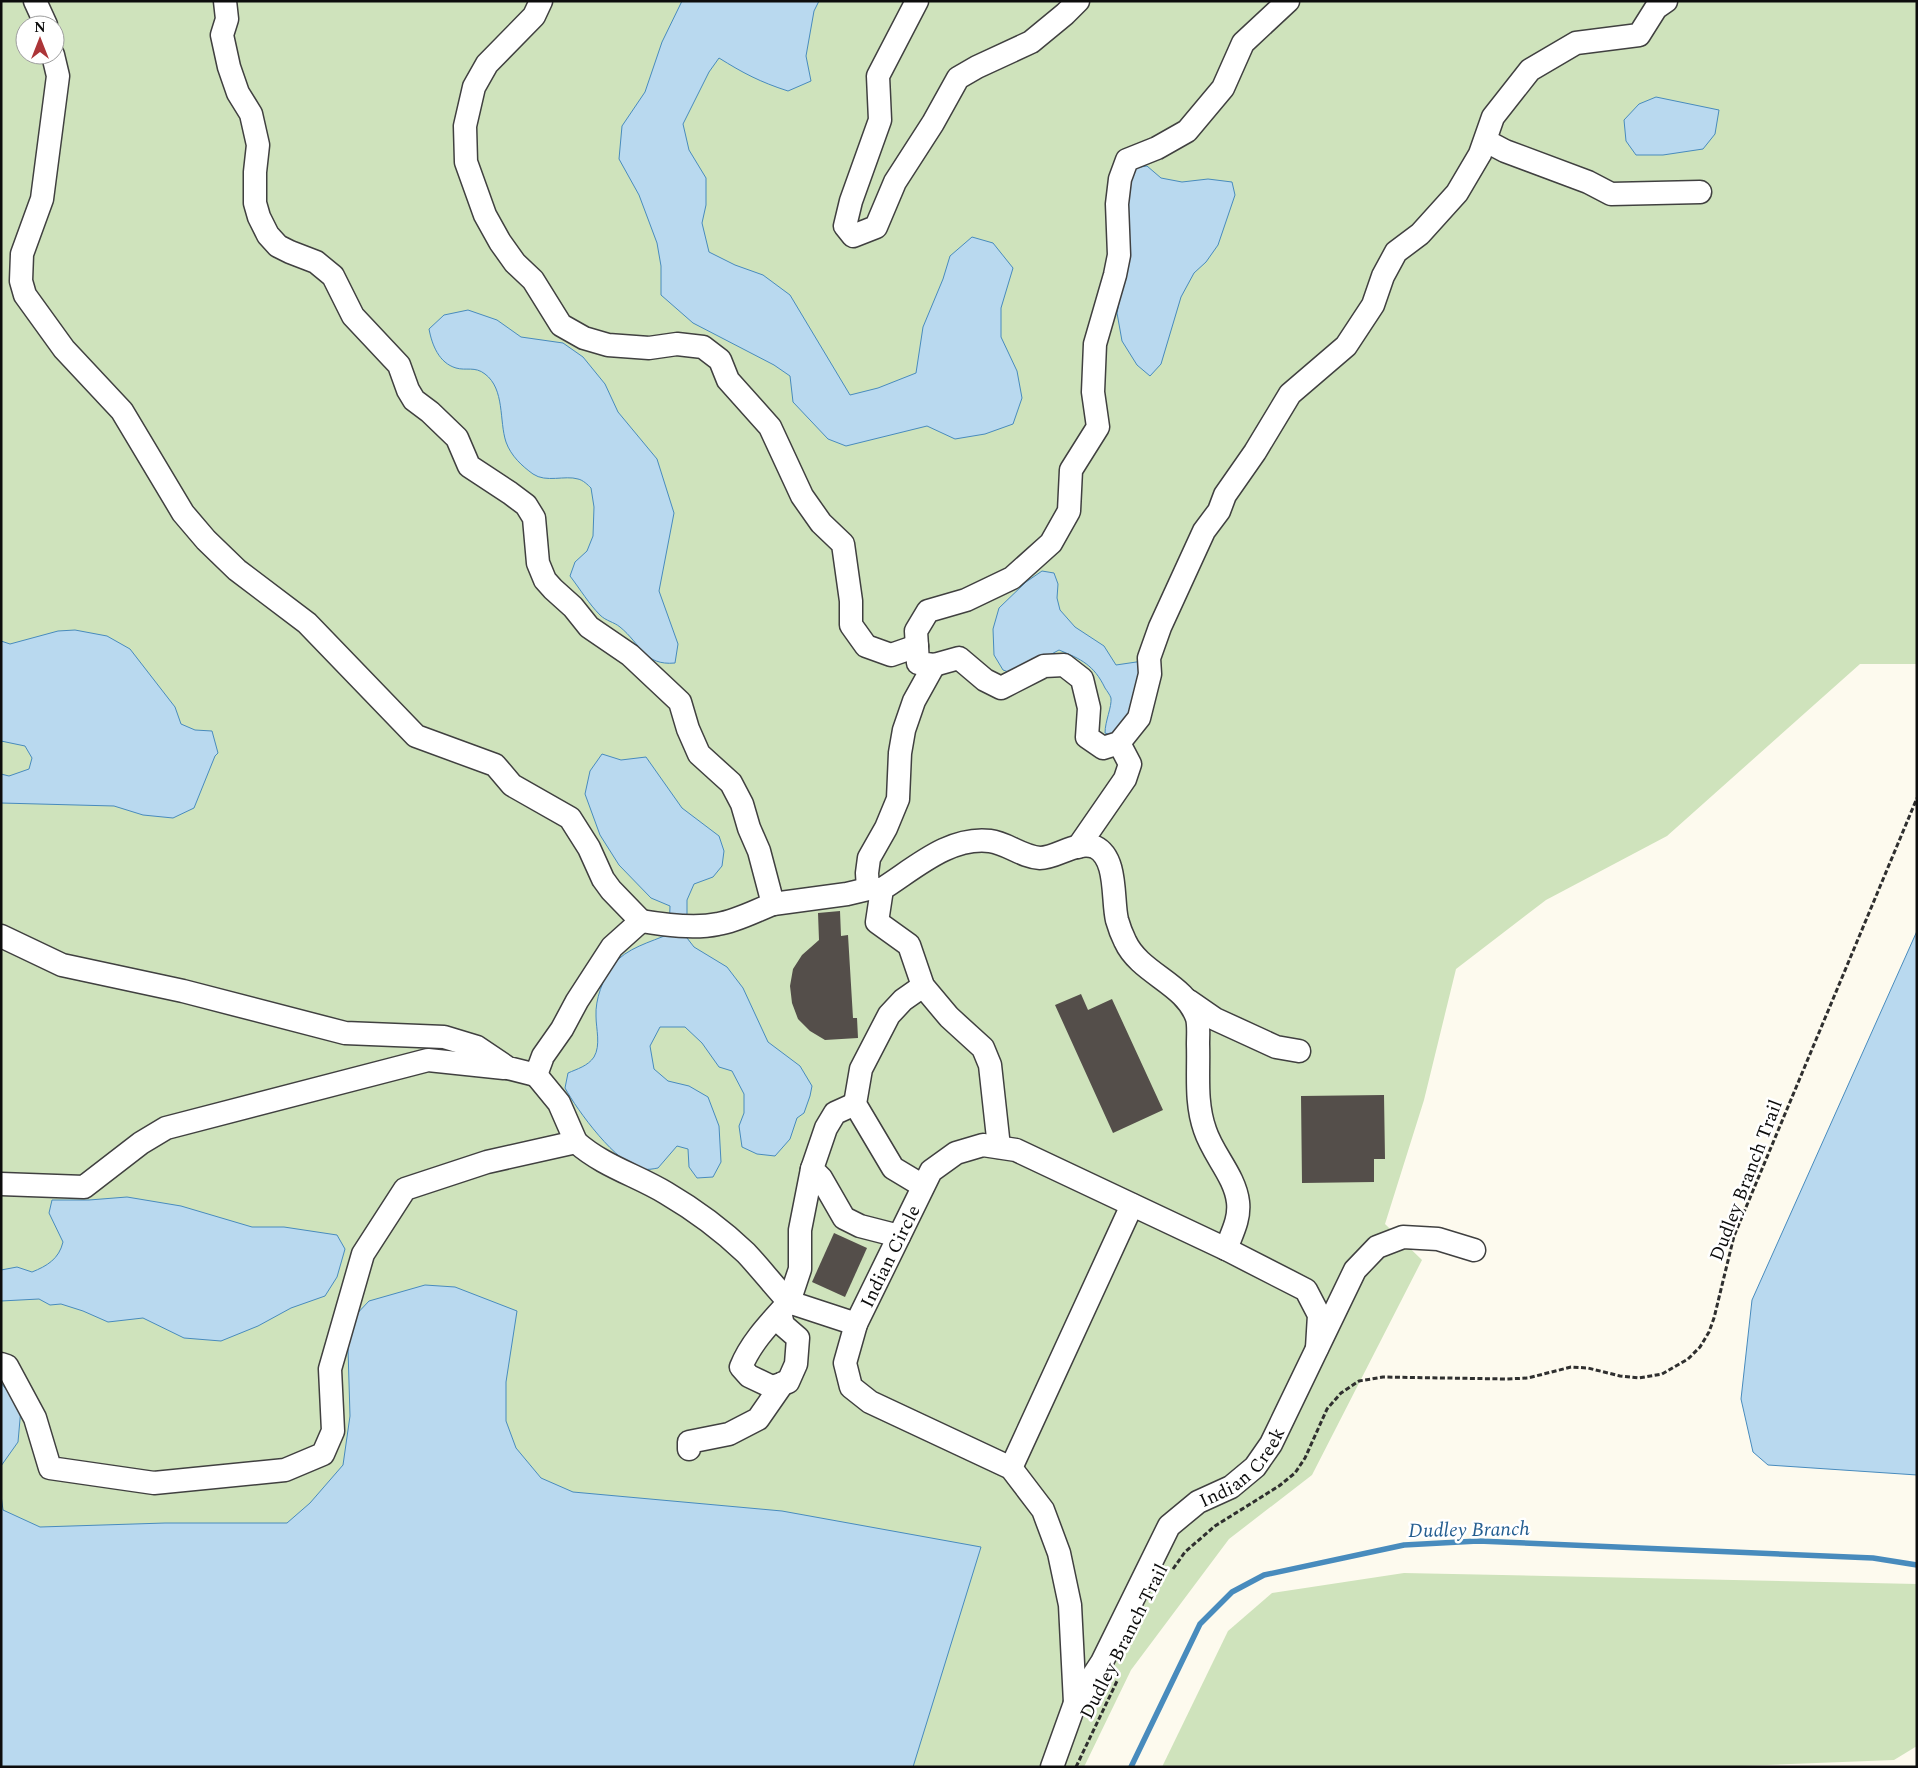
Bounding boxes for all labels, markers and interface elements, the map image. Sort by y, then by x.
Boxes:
north arrow [15,15,65,65]
text: N [34,17,46,38]
street label: Dudley Branch Trail [1702,1096,1791,1266]
street label: Indian Circle [853,1200,928,1313]
street label: Indian Creek [1195,1422,1293,1516]
water label: Dudley Branch [1408,1514,1530,1546]
street label: Dudley Branch Trail [1073,1559,1176,1724]

